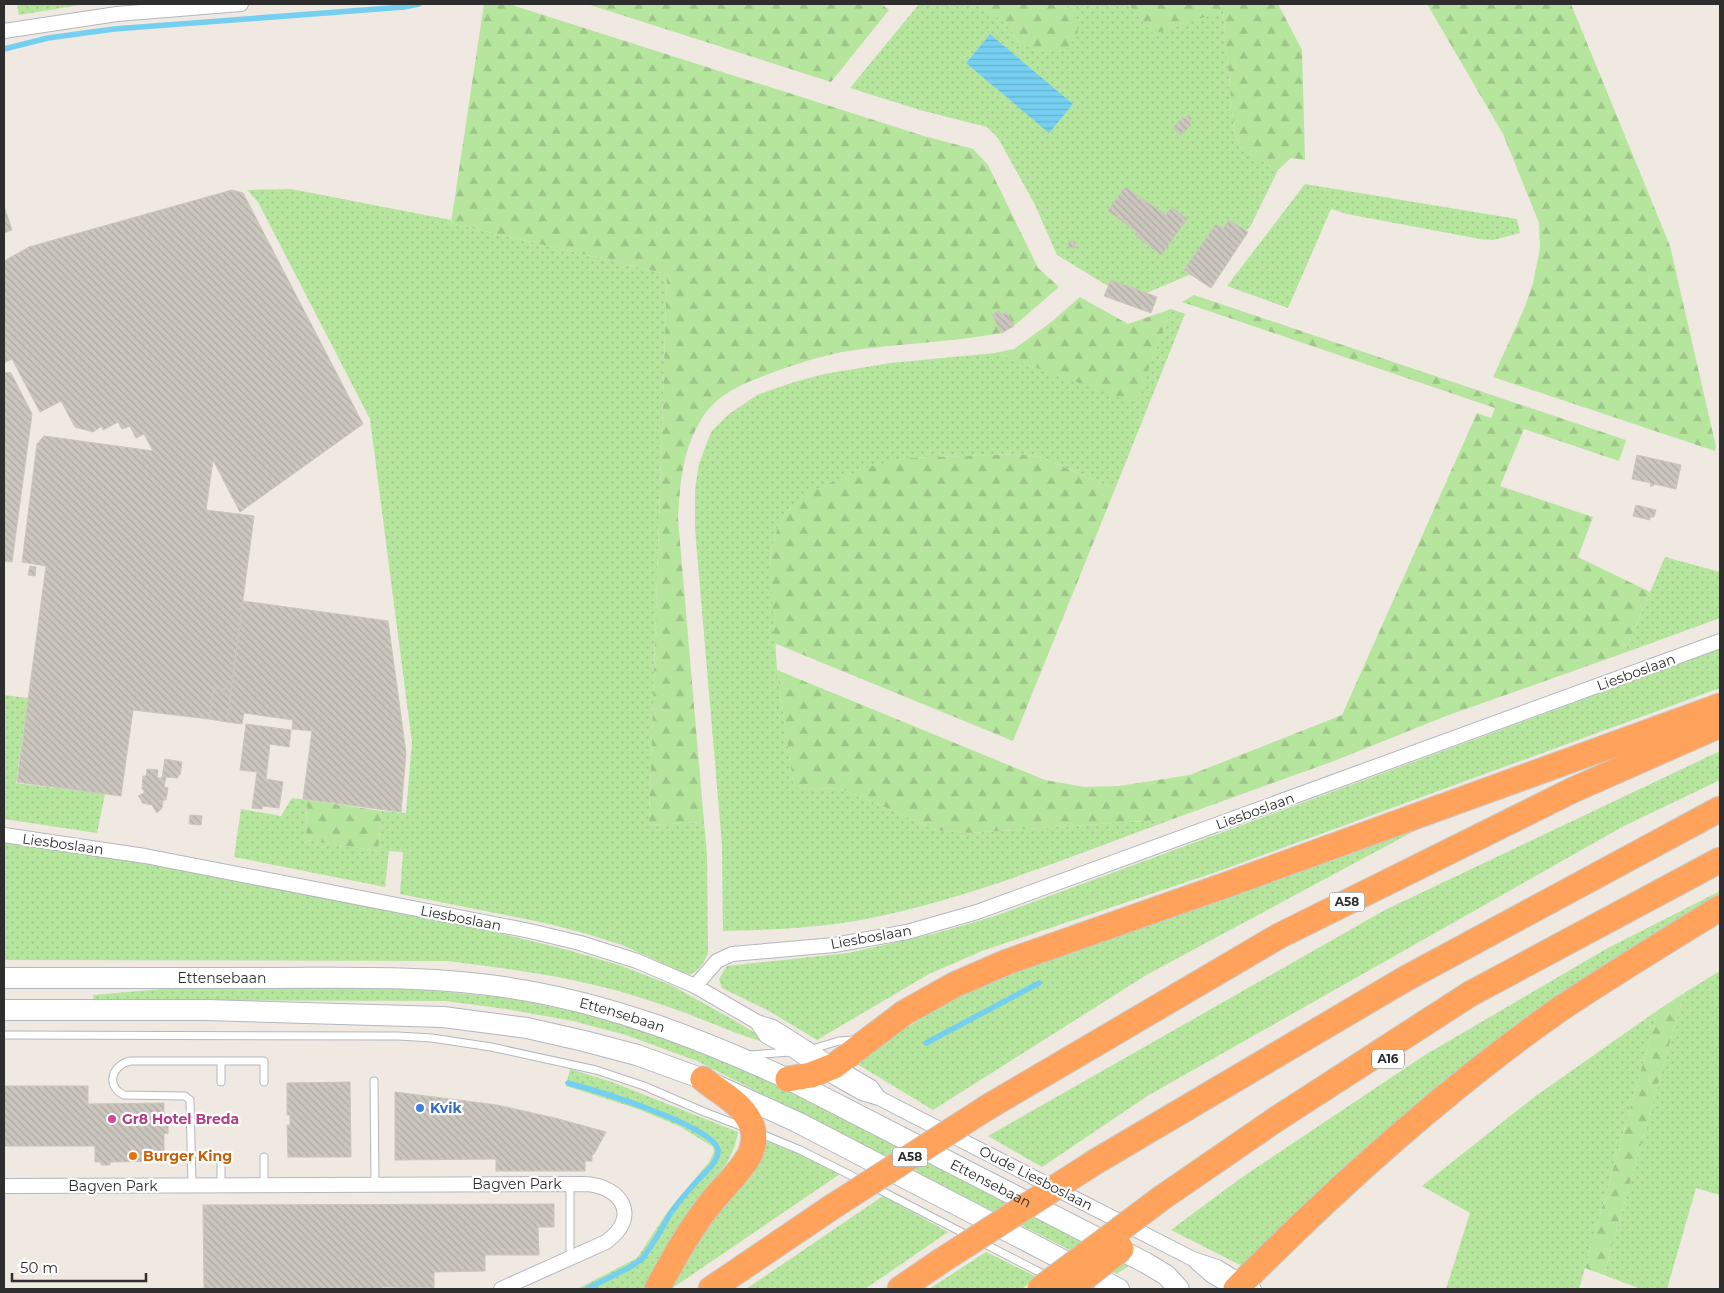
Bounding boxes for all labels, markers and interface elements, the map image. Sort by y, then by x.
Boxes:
street label: Liesboslaan [1594,649,1678,695]
street label: Liesboslaan [1213,788,1297,834]
street label: Liesboslaan [21,829,105,859]
road number: A58 [1330,892,1364,912]
street label: Liesboslaan [419,901,503,935]
street label: Liesboslaan [829,921,913,953]
street label: Ettensebaan [178,969,266,987]
street label: Ettensebaan [577,993,668,1036]
road number: A16 [1372,1050,1404,1068]
place label: Kvik [430,1099,462,1117]
marker: Kvik [414,1102,426,1114]
place label: Gr8 Hotel Breda [122,1110,239,1128]
marker: Gr8 Hotel Breda [106,1113,118,1125]
street label: Oude Liesboslaan [976,1142,1096,1214]
place label: Burger King [143,1147,232,1165]
road number: A58 [892,1148,928,1166]
marker: Burger King [127,1150,139,1162]
street label: Ettensebaan [947,1155,1034,1212]
street label: Bagven Park [472,1175,562,1193]
street label: Bagven Park [68,1177,158,1195]
scale bar [12,1250,146,1282]
text: 50 m [20,1258,58,1277]

